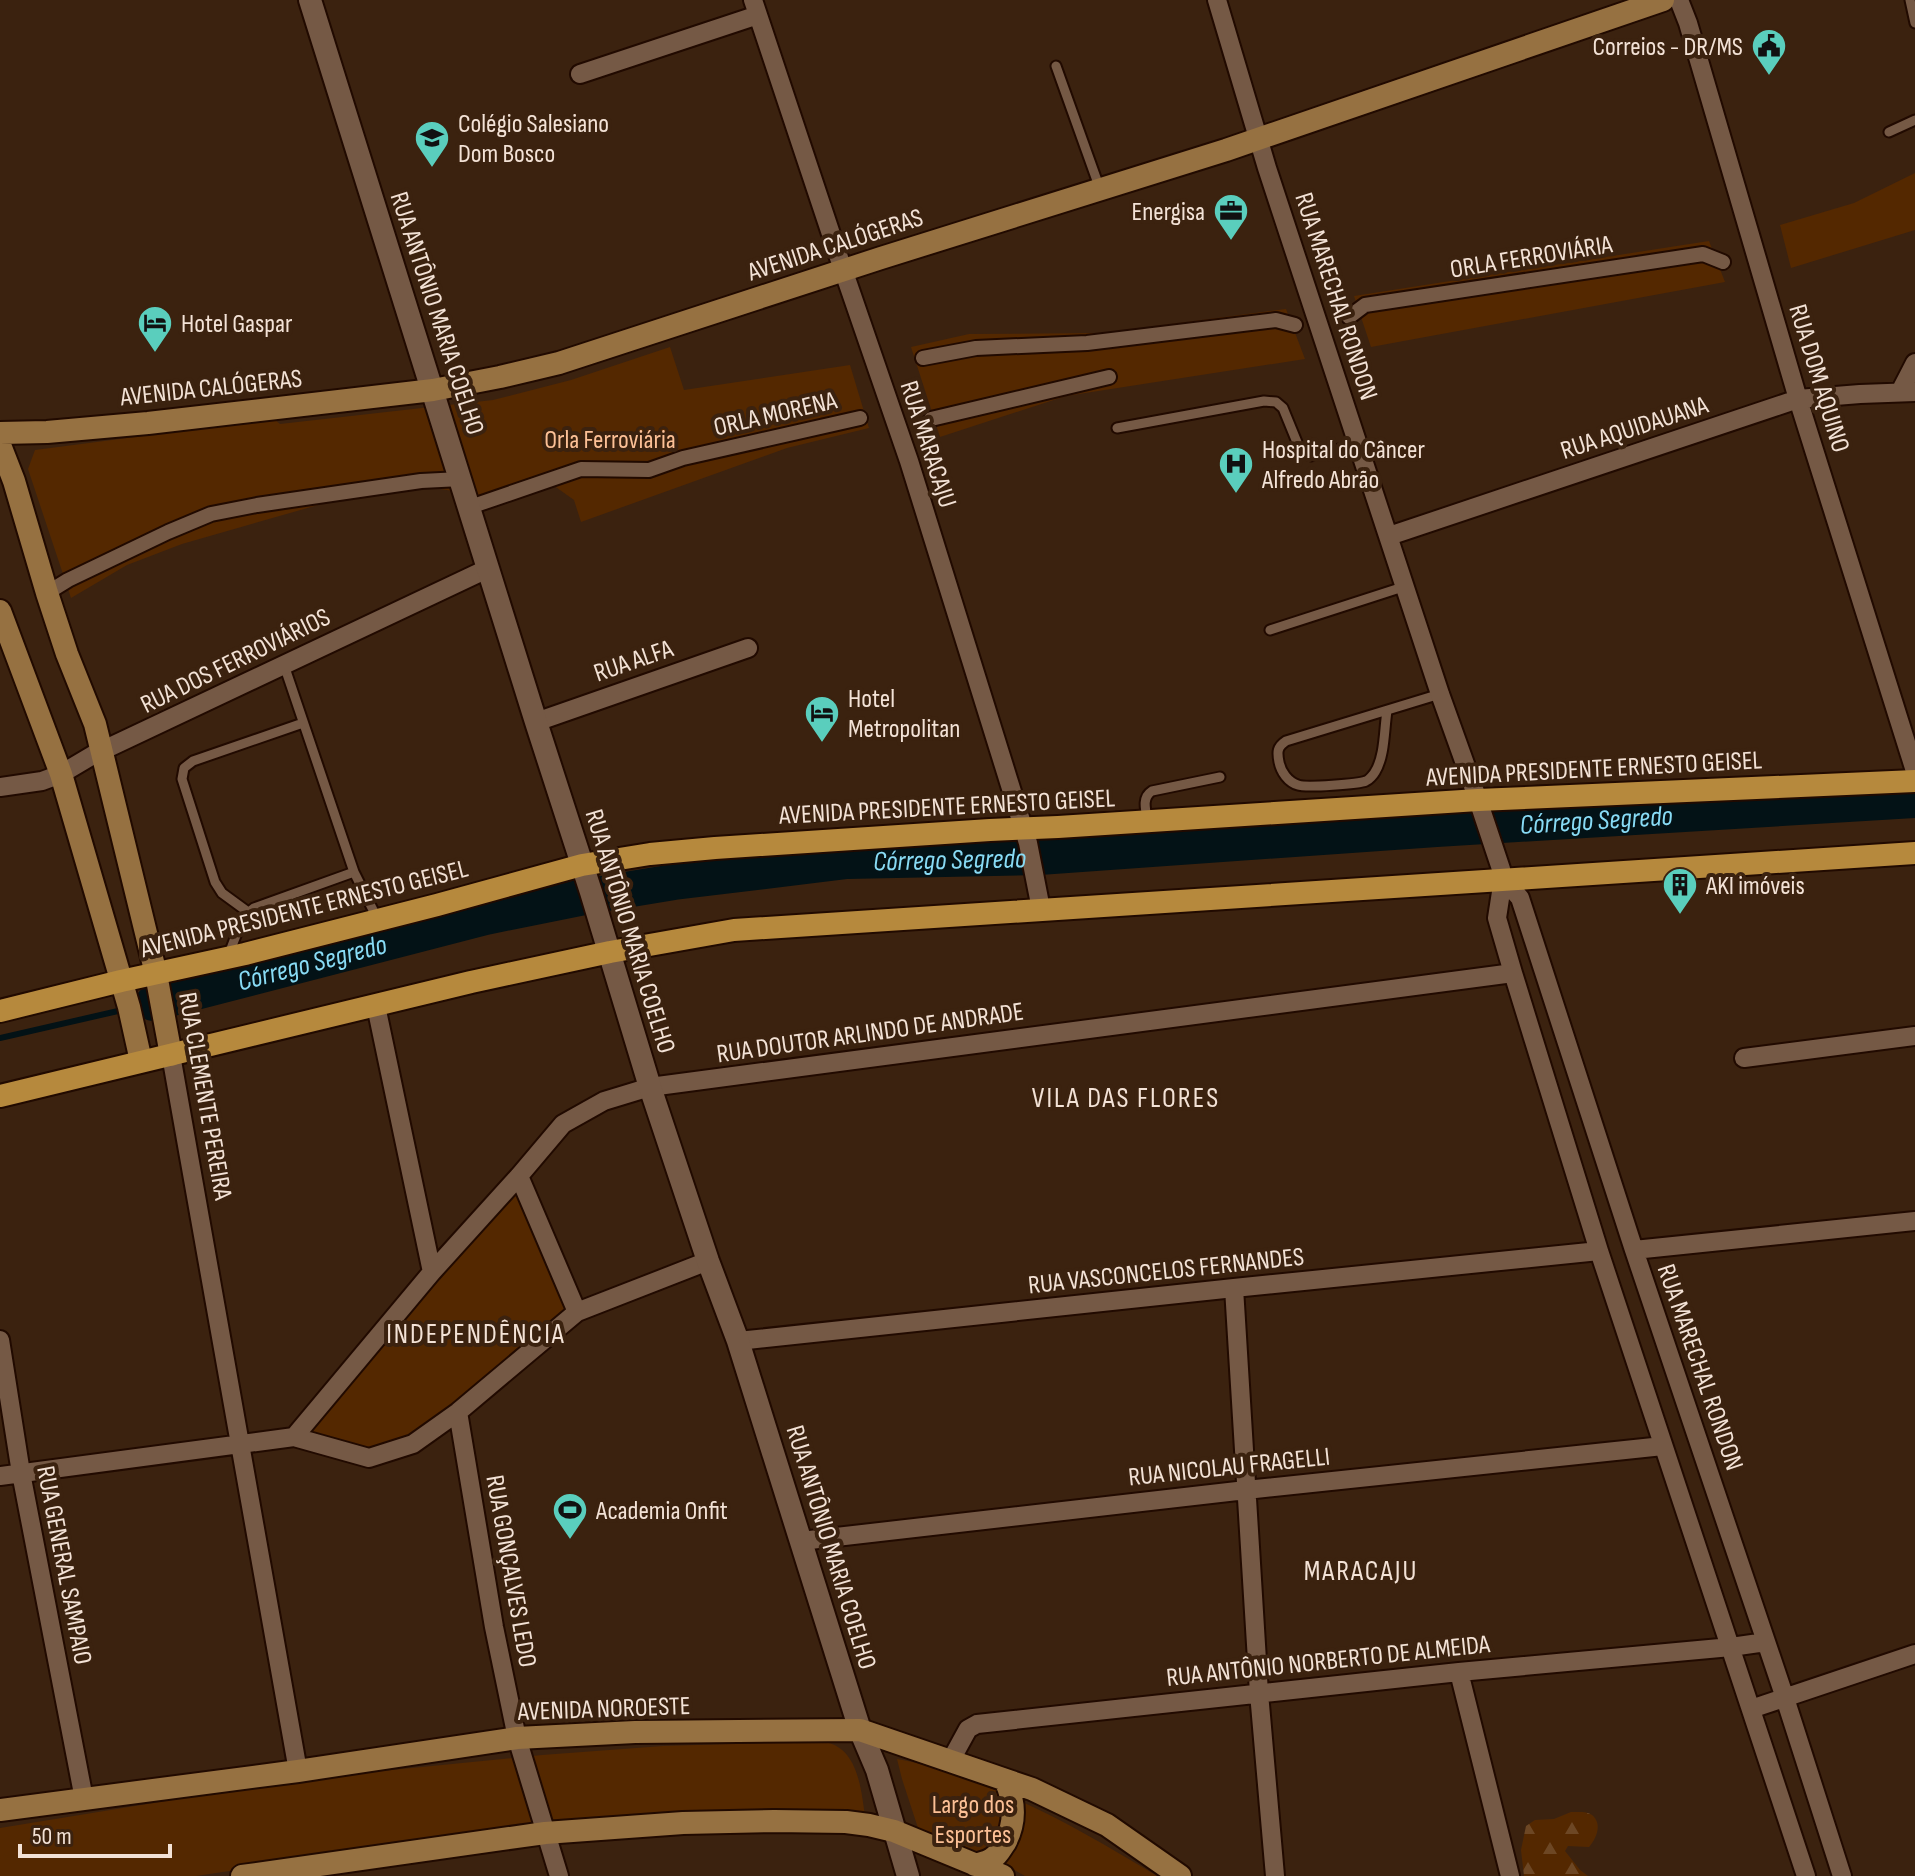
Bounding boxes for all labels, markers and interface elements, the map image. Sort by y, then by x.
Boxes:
public building icon: Correios - DR/MS [1750,27,1788,77]
place label: Correios - DR/MS [1593,32,1743,63]
place label: Colégio Salesiano Dom Bosco [458,109,609,170]
school or university icon: Colégio Salesiano Dom Bosco [413,119,451,169]
street label: RUA ANTÔNIO MARIA COELHO [383,188,490,439]
street label: RUA MARECHAL RONDON [1287,189,1384,404]
office icon: Energisa [1212,192,1250,242]
place label: Energisa [1131,197,1205,228]
street label: AVENIDA CALÓGERAS [743,202,927,289]
street label: ORLA FERROVIÁRIA [1448,229,1615,286]
street label: RUA DOM AQUINO [1781,301,1856,456]
hotel icon: Hotel Gaspar [136,304,174,354]
place label: Hotel Gaspar [181,309,293,340]
street label: AVENIDA CALÓGERAS [118,364,304,414]
street label: RUA MARACAJU [893,377,963,512]
street label: ORLA MORENA [711,385,841,444]
street label: RUA AQUIDAUANA [1557,390,1713,467]
park label: Orla Ferroviária [544,425,676,456]
place label: Hospital do Câncer Alfredo Abrão [1261,435,1426,496]
hospital icon: Hospital do Câncer Alfredo Abrão [1217,445,1255,495]
street label: RUA DOS FERROVIÁRIOS [136,602,336,721]
street label: RUA ALFA [590,633,678,689]
place label: Hotel Metropolitan [848,684,960,745]
hotel icon: Hotel Metropolitan [803,694,841,744]
street label: AVENIDA PRESIDENTE ERNESTO GEISEL [1424,745,1763,794]
street label: AVENIDA PRESIDENTE ERNESTO GEISEL [777,783,1116,832]
water label: Córrego Segredo [1519,800,1674,842]
street label: RUA ANTÔNIO MARIA COELHO [578,806,681,1057]
water label: Córrego Segredo [873,842,1027,878]
street label: AVENIDA PRESIDENTE ERNESTO GEISEL [136,854,472,965]
building icon: AKI imóveis [1661,866,1699,916]
place label: AKI imóveis [1705,871,1805,902]
water label: Córrego Segredo [234,928,391,998]
street label: RUA CLEMENTE PEREIRA [171,990,238,1203]
street label: RUA DOUTOR ARLINDO DE ANDRADE [715,997,1026,1070]
district label: VILA DAS FLORES [1032,1082,1220,1115]
street label: RUA VASCONCELOS FERNANDES [1027,1242,1306,1301]
street label: RUA MARECHAL RONDON [1650,1260,1749,1475]
district label: INDEPENDÊNCIA [386,1318,566,1351]
street label: RUA ANTÔNIO MARIA COELHO [779,1422,882,1673]
street label: RUA NICOLAU FRAGELLI [1127,1441,1332,1493]
street label: RUA GENERAL SAMPAIO [29,1463,98,1667]
street label: RUA GONÇALVES LEDO [478,1473,543,1670]
sports icon: Academia Onfit [551,1491,589,1541]
place label: Academia Onfit [595,1496,728,1527]
district label: MARACAJU [1304,1555,1418,1588]
street label: RUA ANTÔNIO NORBERTO DE ALMEIDA [1165,1629,1492,1694]
street label: AVENIDA NOROESTE [516,1691,691,1728]
park label: Largo dos Esportes [932,1790,1014,1851]
scale bar [20,1808,170,1858]
text: 50 m [32,1822,72,1851]

